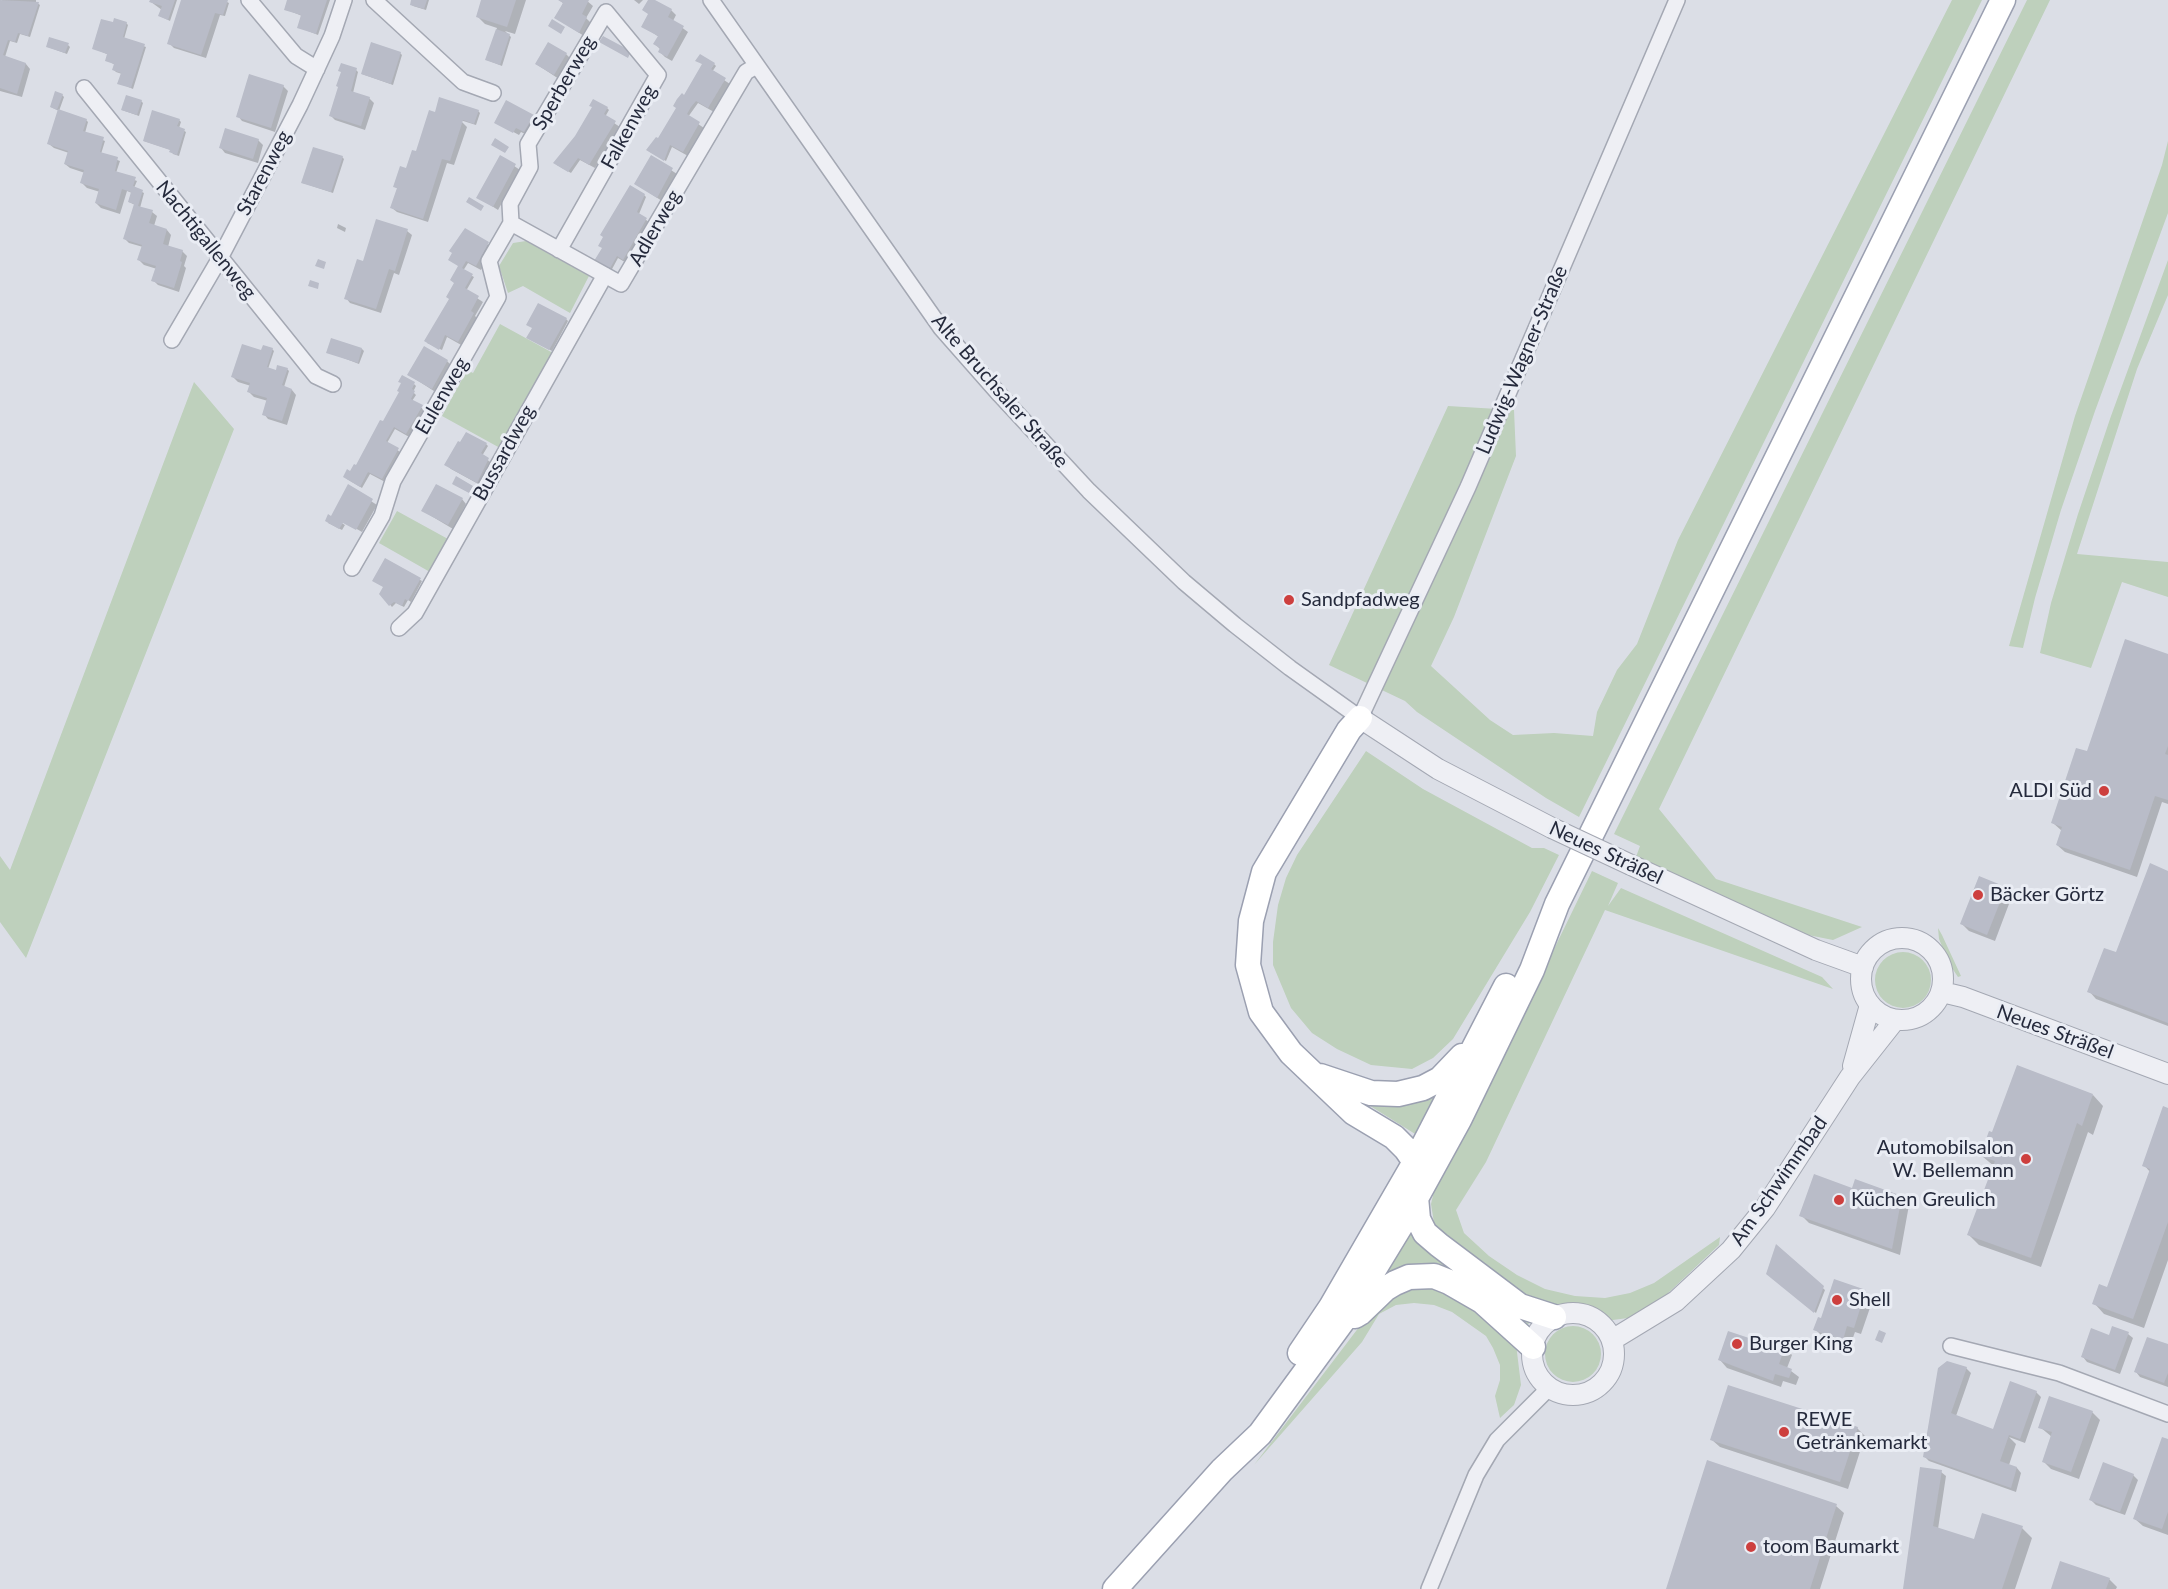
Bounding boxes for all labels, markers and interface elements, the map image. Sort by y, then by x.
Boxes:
street label: Sperberweg [527,31,601,135]
street label: Falkenweg [596,81,662,173]
street label: Starenweg [232,126,296,220]
street label: Nachtigallenweg [151,176,261,304]
street label: Adlerweg [624,186,686,270]
street label: Ludwig-Wagner-Straße [1471,262,1573,458]
street label: Alte Bruchsaler Straße [927,309,1073,473]
street label: Eulenweg [410,353,474,439]
street label: Bussardweg [468,401,540,505]
place label: Sandpfadweg [1301,588,1420,612]
marker: Sandpfadweg [1282,593,1296,607]
place label: ALDI Süd [2009,779,2092,803]
marker: ALDI Süd [2097,784,2111,798]
street label: Neues Sträßel [1545,816,1667,890]
place label: Bäcker Görtz [1990,883,2104,907]
marker: Bäcker Görtz [1971,888,1985,902]
street label: Neues Sträßel [1993,1000,2117,1064]
street label: Am Schwimmbad [1726,1112,1832,1250]
place label: Automobilsalon W. Bellemann [1877,1136,2014,1183]
marker: Automobilsalon W. Bellemann [2019,1152,2033,1166]
place label: Küchen Greulich [1851,1188,1996,1212]
marker: Küchen Greulich [1832,1193,1846,1207]
place label: Shell [1849,1288,1891,1312]
marker: Shell [1830,1293,1844,1307]
place label: Burger King [1749,1332,1853,1356]
marker: Burger King [1730,1337,1744,1351]
place label: REWE Getränkemarkt [1796,1408,1928,1455]
marker: REWE Getränkemarkt [1777,1425,1791,1439]
place label: toom Baumarkt [1763,1535,1899,1559]
marker: toom Baumarkt [1744,1540,1758,1554]

